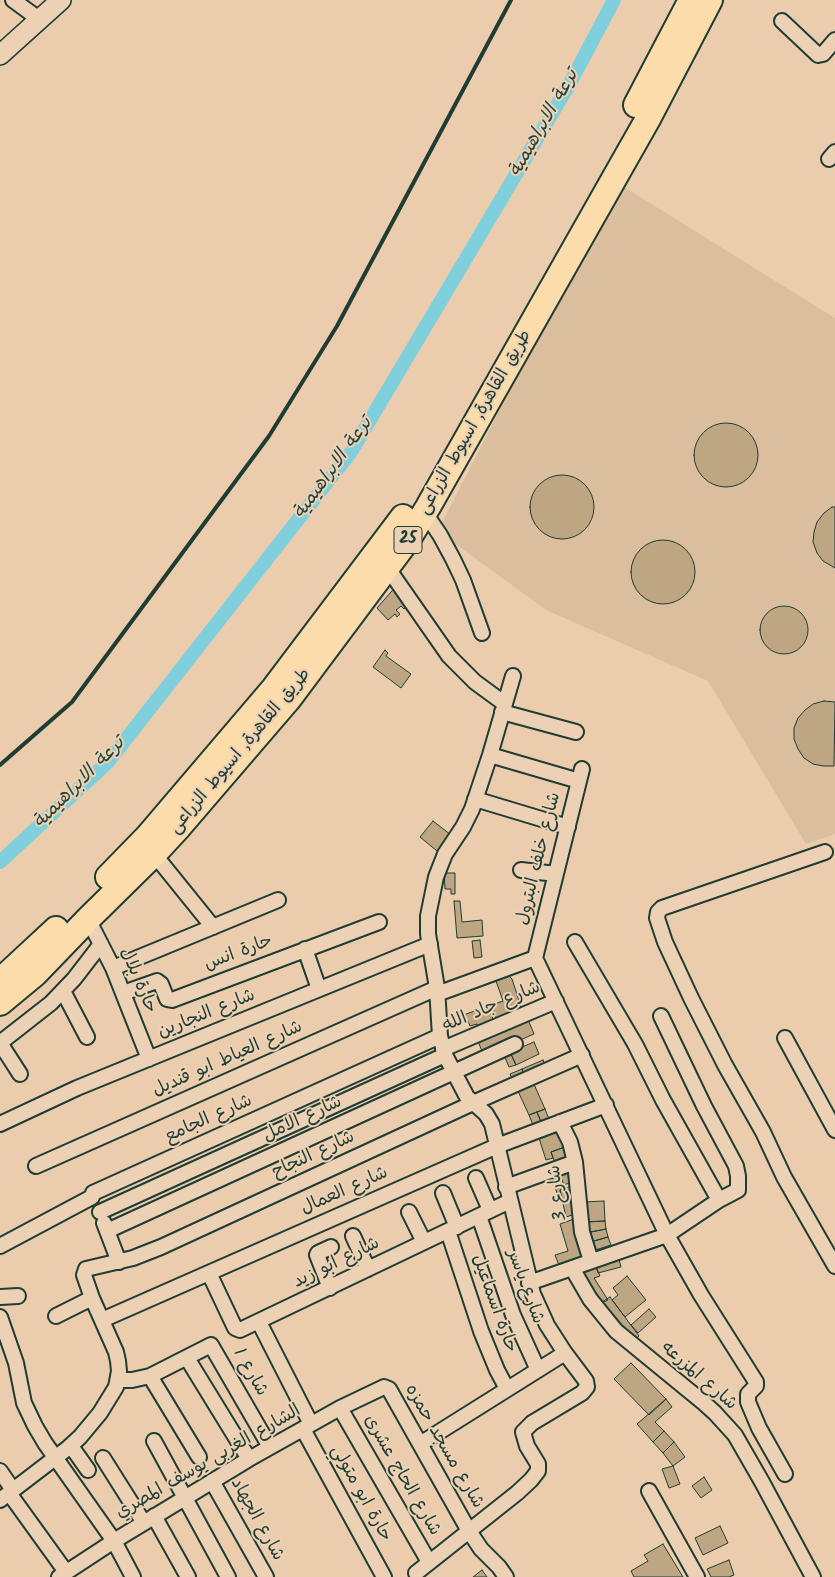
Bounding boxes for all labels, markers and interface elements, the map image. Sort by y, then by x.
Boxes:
water label: ترعة الابراهيمية [505,66,585,182]
street label: طريق القاهرة, اسيوط الزراعى [414,327,538,519]
water label: ترعة الابراهيمية [289,414,379,524]
road number: 25 [394,526,422,554]
street label: طريق القاهرة, اسيوط الزراعى [165,665,317,839]
water label: ترعة الابراهيمية [29,733,131,835]
street label: شارع خلف البترول [513,790,567,928]
street label: حارة انس [202,931,276,977]
street label: حارة بلال [114,945,160,1017]
street label: شارع جاد الله [440,978,544,1038]
street label: شارع النجارين [155,986,259,1044]
street label: شارع العياط ابو قنديل [150,1017,306,1103]
street label: شارع الجامع [162,1091,256,1149]
street label: شارع الامل [260,1092,346,1148]
street label: شارع النجاح [269,1127,359,1185]
street label: شارع العمال [298,1163,392,1221]
street label: شارع 3 [545,1164,573,1222]
street label: شارع ابو زيد [290,1234,384,1294]
street label: شارع ياسر [501,1247,547,1327]
street label: حارة اسماعيل [465,1252,521,1356]
street label: شارع المزرعه [656,1338,740,1416]
street label: شارع 1 [227,1345,271,1401]
street label: شارع مسجد حمزه [399,1381,487,1513]
street label: الشارع الغربى يوسف المصري [113,1401,305,1525]
street label: شارع الحاج عشرى [358,1412,444,1540]
street label: حارة ابو متولي [325,1442,395,1546]
street label: شارع الجهاد [224,1475,288,1565]

